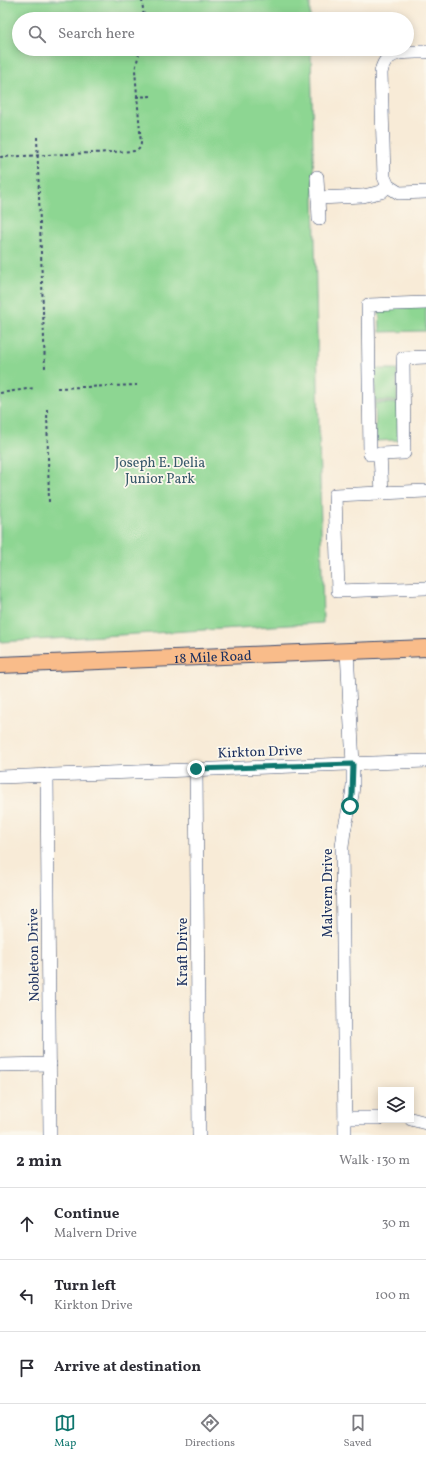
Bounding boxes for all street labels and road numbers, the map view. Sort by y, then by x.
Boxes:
street label: 18 Mile Road [174,647,252,669]
street label: Kirkton Drive [217,742,303,763]
street label: Malvern Drive [319,848,338,938]
street label: Nobleton Drive [24,908,45,1002]
street label: Kraft Drive [174,917,193,986]

